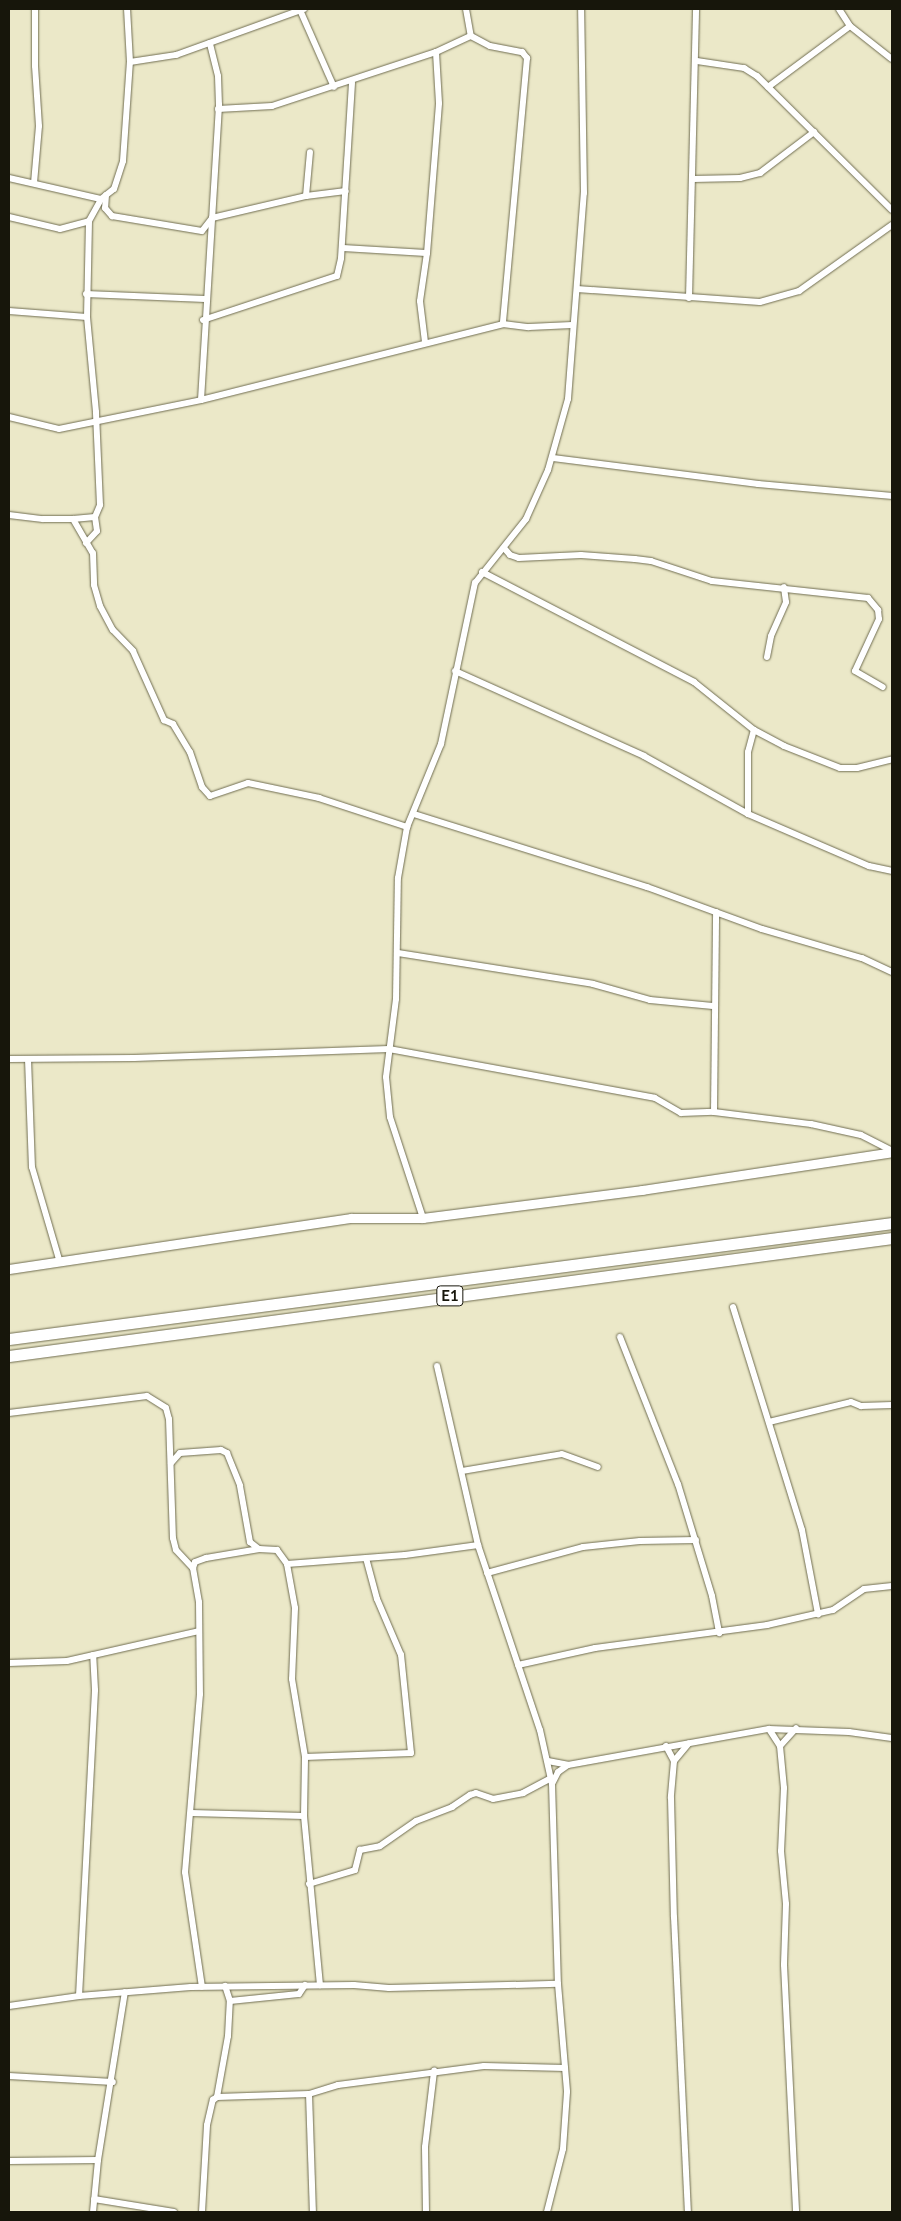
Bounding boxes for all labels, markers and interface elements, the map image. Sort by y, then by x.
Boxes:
road number: E1 [436,1284,464,1308]

